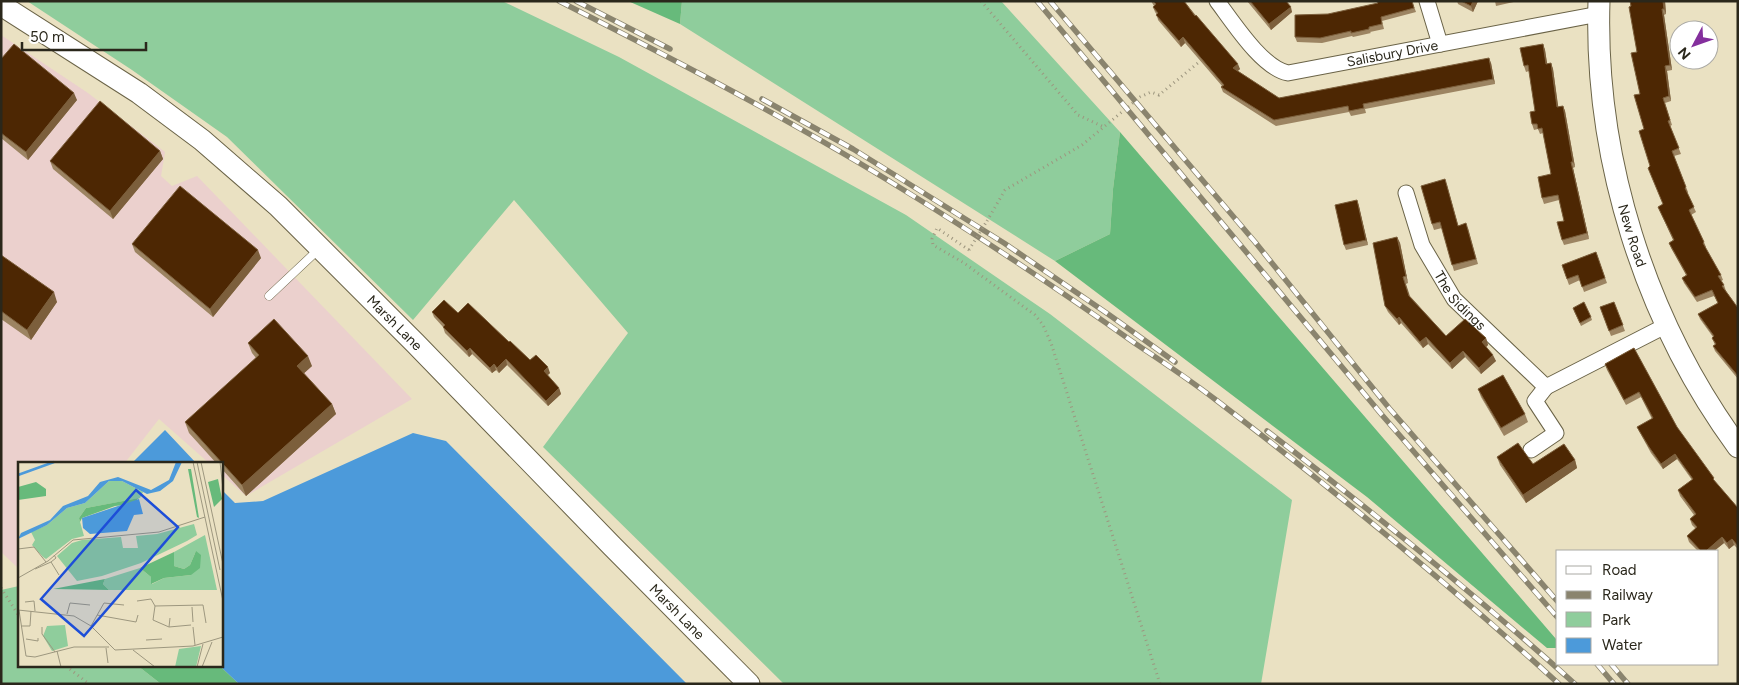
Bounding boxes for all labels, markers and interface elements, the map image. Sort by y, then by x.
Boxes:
scale bar [22,20,146,52]
north arrow [1669,20,1719,70]
text: 50 m [30,28,65,46]
street label: Salisbury Drive [1345,36,1440,70]
text: N [1675,44,1695,63]
street label: New Road [1615,202,1650,269]
street label: The Sidings [1431,268,1490,334]
street label: Marsh Lane [363,291,426,354]
inset map [18,462,222,668]
legend [1556,550,1719,665]
text: Road [1602,561,1637,579]
street label: Marsh Lane [646,580,709,643]
text: Railway [1602,586,1653,604]
text: Park [1602,611,1631,629]
text: Water [1602,636,1642,654]

